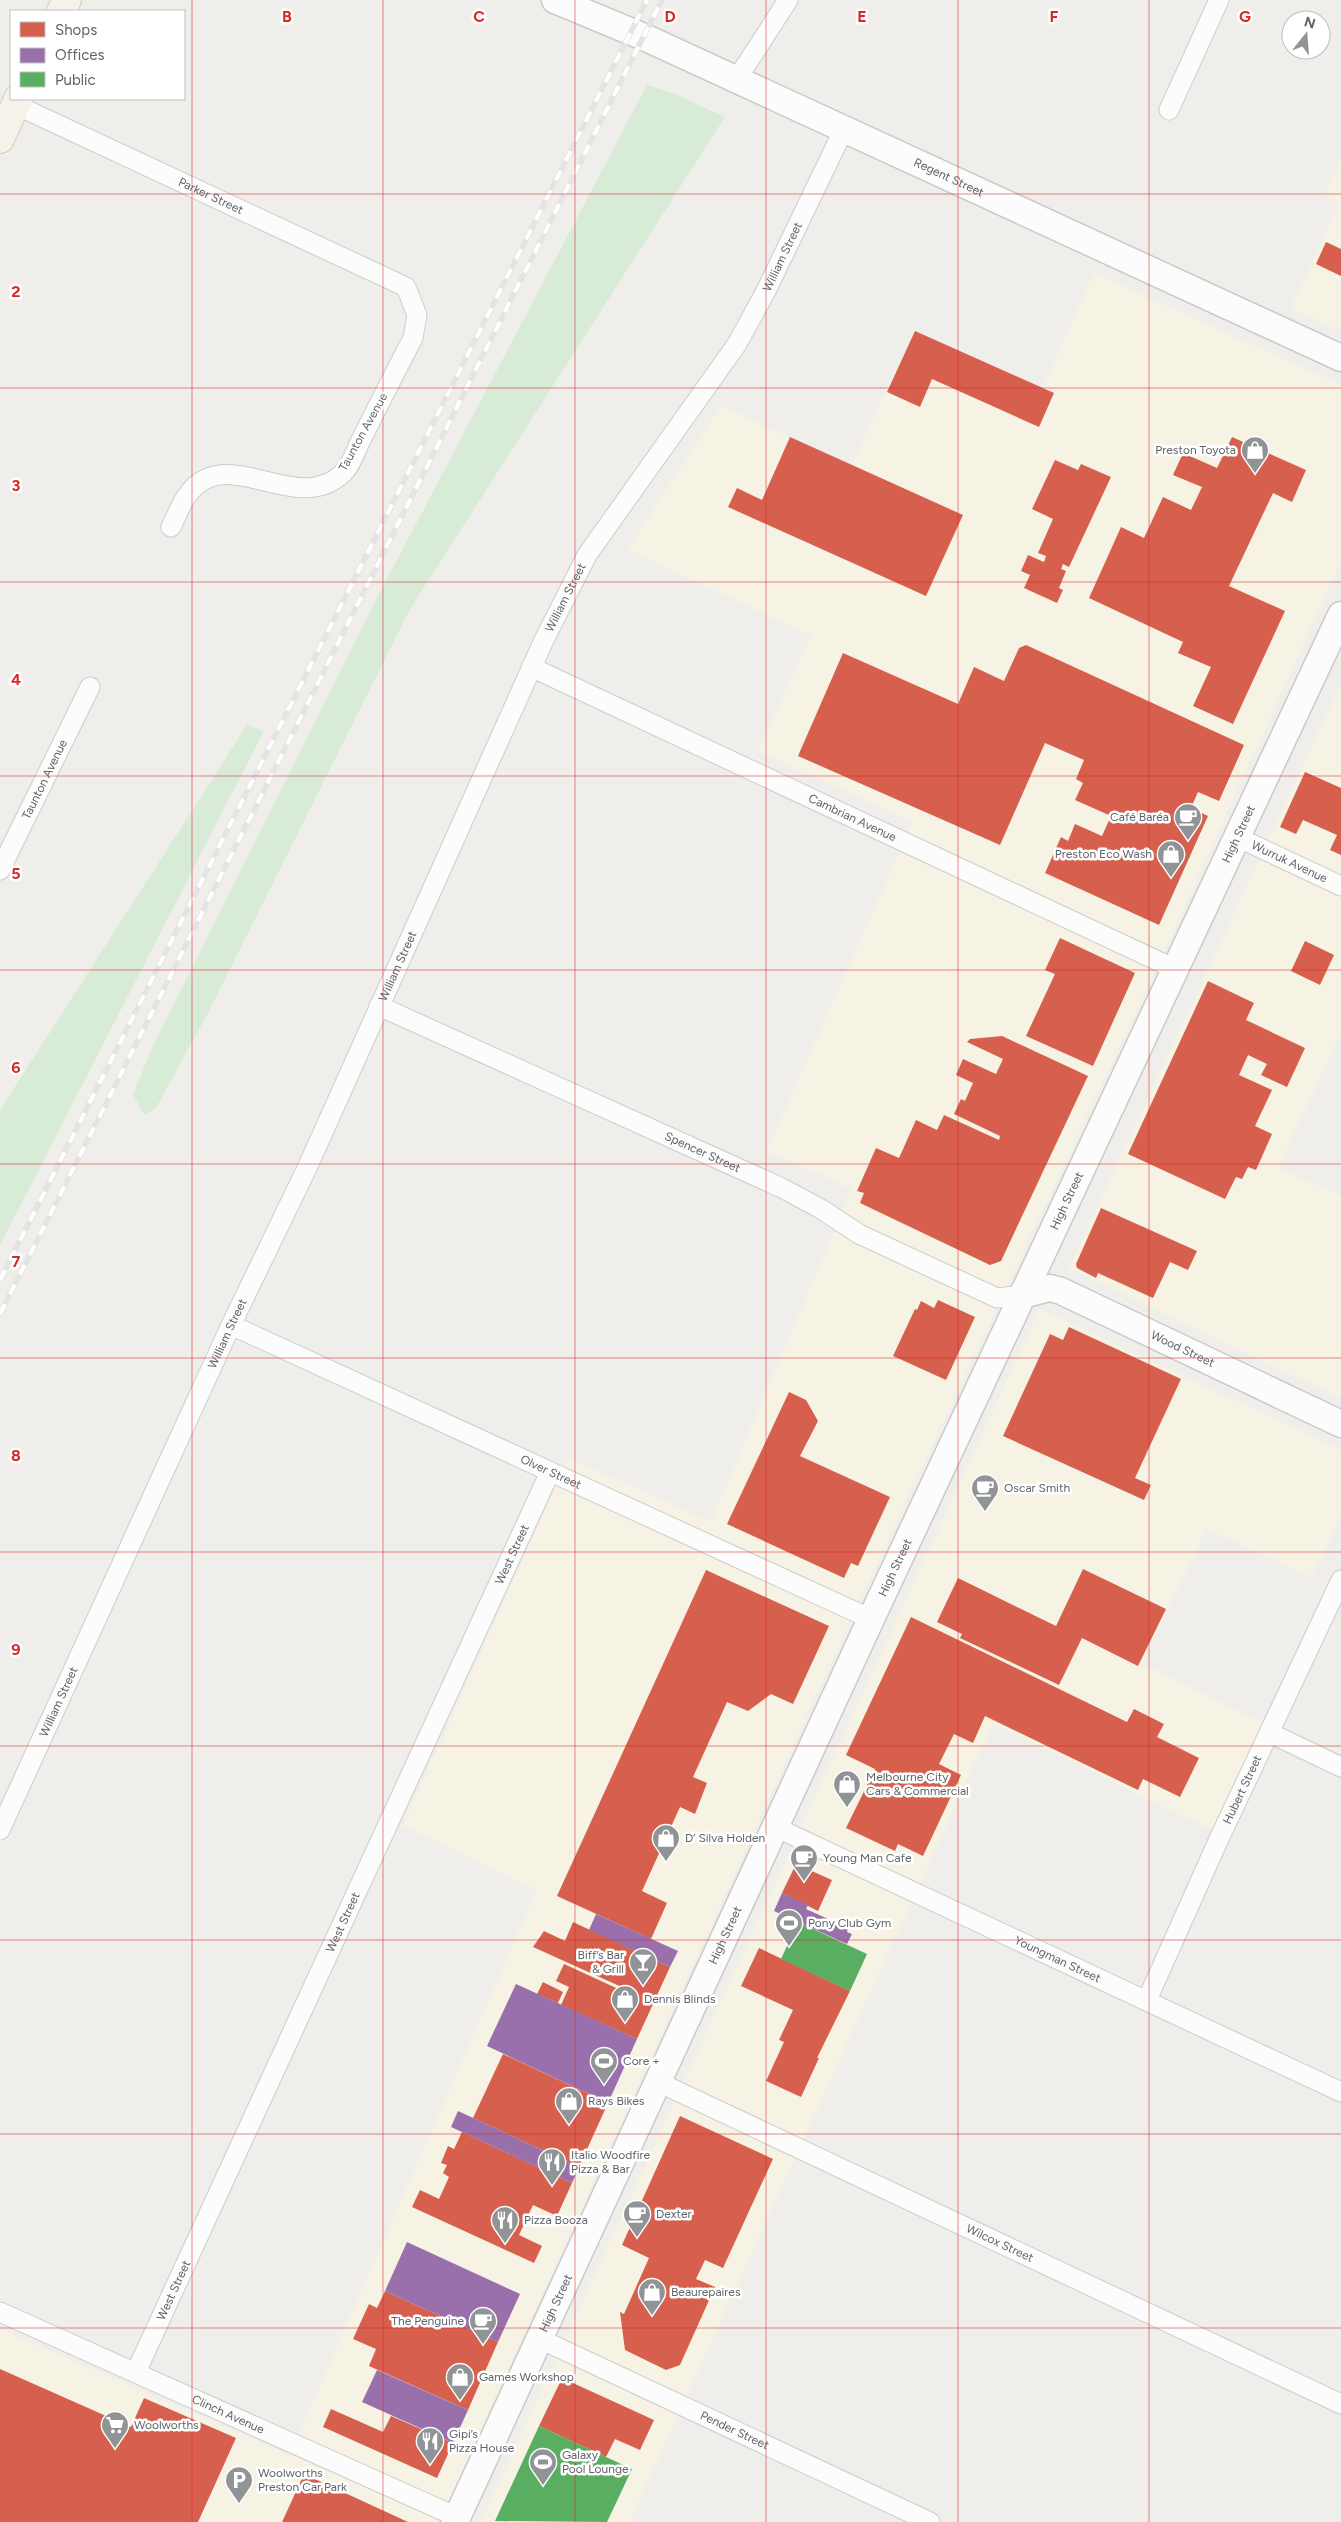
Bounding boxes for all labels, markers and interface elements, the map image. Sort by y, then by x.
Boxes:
text: B [282,7,292,26]
text: C [473,7,485,26]
text: D [664,7,676,26]
text: E [857,7,867,26]
text: F [1050,7,1059,26]
text: G [1239,7,1251,26]
legend [10,10,185,100]
north arrow [1281,10,1331,60]
text: N [1302,13,1317,33]
text: Shops [55,21,97,39]
text: Offices [55,46,105,64]
text: Public [55,71,96,89]
street label: Regent Street [912,155,986,200]
street label: Parker Street [176,175,246,217]
street label: William Street [760,219,805,294]
text: 2 [11,282,21,301]
street label: Taunton Avenue [336,390,390,473]
shop icon: Preston Toyota [1240,435,1270,474]
place label: Preston Toyota [1155,443,1236,457]
text: 3 [12,476,21,495]
street label: William Street [542,560,589,634]
text: 4 [11,670,21,689]
street label: Taunton Avenue [19,737,70,822]
street label: Cambrian Avenue [806,791,899,844]
cafe icon: Café Baréa [1173,802,1203,841]
street label: High Street [1219,802,1258,865]
place label: Café Baréa [1110,810,1169,824]
street label: Wurruk Avenue [1249,838,1330,886]
shop icon: Preston Eco Wash [1156,839,1186,878]
place label: Preston Eco Wash [1055,847,1152,861]
text: 5 [11,864,21,883]
street label: William Street [376,928,420,1003]
text: 6 [11,1058,21,1077]
street label: Spencer Street [663,1129,743,1175]
street label: High Street [1047,1169,1086,1232]
text: 7 [12,1252,21,1271]
street label: William Street [205,1296,250,1371]
street label: Wood Street [1149,1328,1217,1370]
text: 8 [11,1446,21,1465]
street label: Olver Street [518,1452,584,1492]
cafe icon: Oscar Smith [970,1473,1000,1512]
place label: Oscar Smith [1004,1481,1070,1495]
street label: West Street [492,1522,532,1587]
street label: High Street [876,1536,915,1599]
text: 9 [11,1640,21,1659]
street label: William Street [37,1664,81,1739]
street label: Hubert Street [1220,1752,1265,1826]
shop icon: Melbourne City Cars & Commercial [832,1769,862,1808]
place label: Melbourne City Cars & Commercial [866,1770,969,1798]
shop icon: D’ Silva Holden [651,1823,681,1862]
place label: D’ Silva Holden [685,1831,766,1845]
cafe icon: Young Man Cafe [789,1843,819,1882]
place label: Young Man Cafe [823,1851,912,1865]
street label: West Street [323,1890,363,1954]
street label: High Street [706,1904,745,1966]
sports icon: Pony Club Gym [774,1908,804,1947]
place label: Pony Club Gym [808,1916,891,1930]
street label: Youngman Street [1012,1933,1103,1986]
bar icon: Biff’s Bar & Grill [628,1947,658,1986]
place label: Biff’s Bar & Grill [578,1948,624,1976]
shop icon: Dennis Blinds [610,1984,640,2023]
place label: Dennis Blinds [644,1992,716,2006]
sports icon: Core + [589,2046,619,2085]
place label: Core + [623,2054,660,2068]
shop icon: Rays Bikes [554,2086,584,2125]
place label: Rays Bikes [588,2094,645,2108]
restaurant icon: Italio Woodfire Pizza & Bar [537,2147,567,2186]
place label: Italio Woodfire Pizza & Bar [571,2148,650,2176]
cafe icon: Dexter [622,2199,652,2238]
restaurant icon: Pizza Booza [490,2205,520,2244]
place label: Dexter [656,2207,692,2221]
place label: Pizza Booza [524,2213,588,2227]
street label: Wilcox Street [964,2221,1036,2265]
street label: West Street [154,2258,194,2322]
street label: High Street [536,2272,575,2334]
shop icon: Beaurepaires [637,2277,667,2316]
place label: Beaurepaires [671,2285,741,2299]
cafe icon: The Penguine [468,2306,498,2345]
place label: The Penguine [391,2314,464,2328]
shop icon: Games Workshop [445,2362,475,2401]
place label: Games Workshop [479,2370,574,2384]
street label: Clinch Avenue [190,2392,267,2437]
street label: Pender Street [698,2408,772,2453]
supermarket icon: Woolworths [100,2410,130,2449]
place label: Woolworths [134,2418,199,2432]
restaurant icon: Gipi’s Pizza House [415,2426,445,2465]
place label: Gipi’s Pizza House [449,2427,515,2455]
sports icon: Galaxy Pool Lounge [528,2447,558,2486]
place label: Galaxy Pool Lounge [562,2448,629,2476]
parking icon: Woolworths Preston Car Park [224,2465,254,2504]
place label: Woolworths Preston Car Park [258,2466,347,2494]

